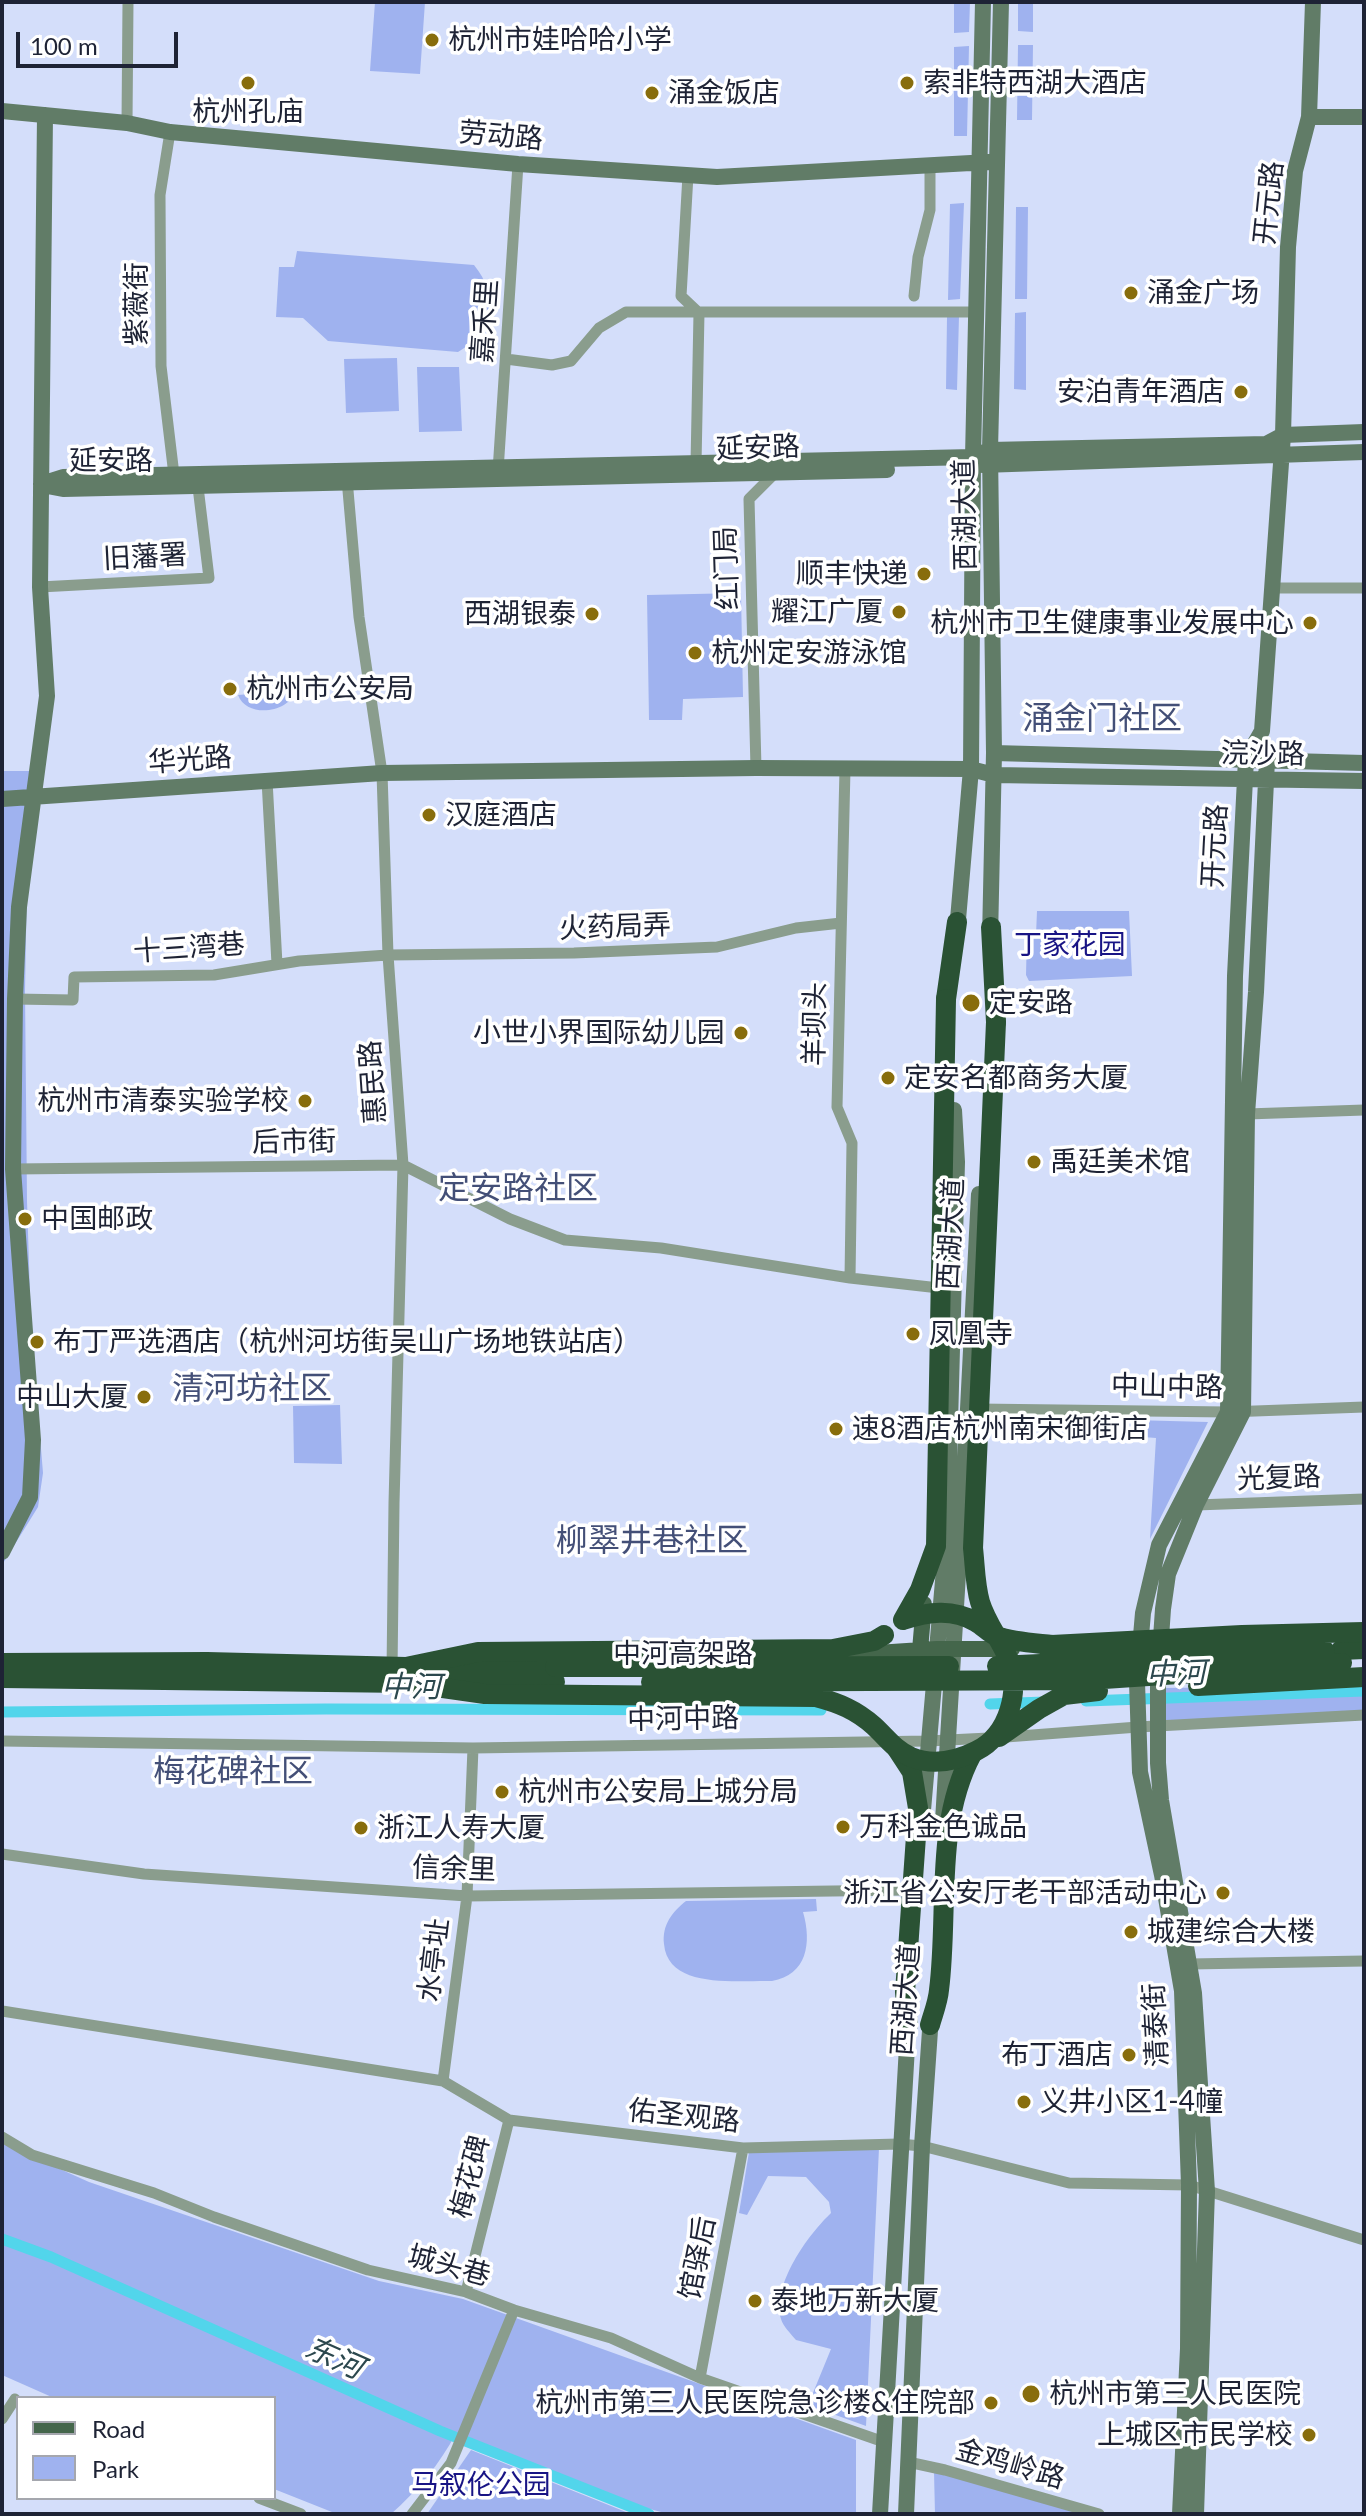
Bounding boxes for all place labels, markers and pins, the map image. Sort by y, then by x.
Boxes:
place label: 杭州市娃哈哈小学 [448,23,672,57]
marker: 杭州市娃哈哈小学 [423,31,441,49]
place label: 索非特西湖大酒店 [923,66,1147,100]
marker: 杭州孔庙 [239,74,257,92]
marker: 索非特西湖大酒店 [898,74,916,92]
place label: 涌金饭店 [668,76,780,110]
marker: 涌金饭店 [643,84,661,102]
place label: 杭州孔庙 [192,95,304,129]
place label: 涌金广场 [1147,276,1259,310]
marker: 涌金广场 [1122,284,1140,302]
place label: 安泊青年酒店 [1057,375,1225,409]
marker: 安泊青年酒店 [1232,383,1250,401]
place label: 顺丰快递 [796,557,908,591]
marker: 顺丰快递 [915,565,933,583]
place label: 耀江广厦 [771,595,883,629]
place label: 西湖银泰 [464,597,576,631]
marker: 耀江广厦 [890,603,908,621]
marker: 西湖银泰 [583,605,601,623]
place label: 杭州市卫生健康事业发展中心 [930,606,1294,640]
marker: 杭州市卫生健康事业发展中心 [1301,614,1319,632]
place label: 杭州定安游泳馆 [711,636,907,670]
marker: 杭州定安游泳馆 [686,644,704,662]
place label: 杭州市公安局 [246,672,414,706]
marker: 杭州市公安局 [221,680,239,698]
place label: 汉庭酒店 [445,798,557,832]
marker: 汉庭酒店 [420,806,438,824]
place label: 定安路 [989,986,1073,1020]
marker: 定安路 [960,992,982,1014]
place label: 小世小界国际幼儿园 [473,1016,725,1050]
marker: 小世小界国际幼儿园 [732,1024,750,1042]
place label: 定安名都商务大厦 [904,1061,1128,1095]
marker: 定安名都商务大厦 [879,1069,897,1087]
place label: 杭州市清泰实验学校 [37,1084,289,1118]
marker: 杭州市清泰实验学校 [296,1092,314,1110]
place label: 禹廷美术馆 [1050,1145,1190,1179]
marker: 禹廷美术馆 [1025,1153,1043,1171]
place label: 中国邮政 [41,1202,153,1236]
marker: 中国邮政 [16,1210,34,1228]
place label: 凤凰寺 [929,1317,1013,1351]
place label: 布丁严选酒店（杭州河坊街吴山广场地铁站店） [53,1325,641,1359]
marker: 凤凰寺 [904,1325,922,1343]
marker: 布丁严选酒店（杭州河坊街吴山广场地铁站店） [28,1333,46,1351]
place label: 中山大厦 [16,1380,128,1414]
marker: 中山大厦 [135,1388,153,1406]
place label: 速8酒店杭州南宋御街店 [852,1412,1148,1446]
marker: 速8酒店杭州南宋御街店 [827,1420,845,1438]
place label: 杭州市公安局上城分局 [518,1775,798,1809]
marker: 杭州市公安局上城分局 [493,1783,511,1801]
place label: 万科金色诚品 [859,1810,1027,1844]
place label: 浙江人寿大厦 [377,1811,545,1845]
marker: 万科金色诚品 [834,1818,852,1836]
marker: 浙江人寿大厦 [352,1819,370,1837]
place label: 浙江省公安厅老干部活动中心 [843,1876,1207,1910]
marker: 浙江省公安厅老干部活动中心 [1214,1884,1232,1902]
place label: 城建综合大楼 [1147,1915,1315,1949]
marker: 城建综合大楼 [1122,1923,1140,1941]
place label: 布丁酒店 [1001,2038,1113,2072]
marker: 布丁酒店 [1120,2046,1138,2064]
place label: 义井小区1-4幢 [1040,2085,1223,2119]
marker: 义井小区1-4幢 [1015,2093,1033,2111]
place label: 泰地万新大厦 [771,2284,939,2318]
marker: 泰地万新大厦 [746,2292,764,2310]
place label: 杭州市第三人民医院 [1049,2377,1301,2411]
marker: 杭州市第三人民医院 [1020,2383,1042,2405]
place label: 杭州市第三人民医院急诊楼&住院部 [535,2386,975,2420]
marker: 杭州市第三人民医院急诊楼&住院部 [982,2394,1000,2412]
place label: 上城区市民学校 [1097,2418,1293,2452]
marker: 上城区市民学校 [1300,2426,1318,2444]

